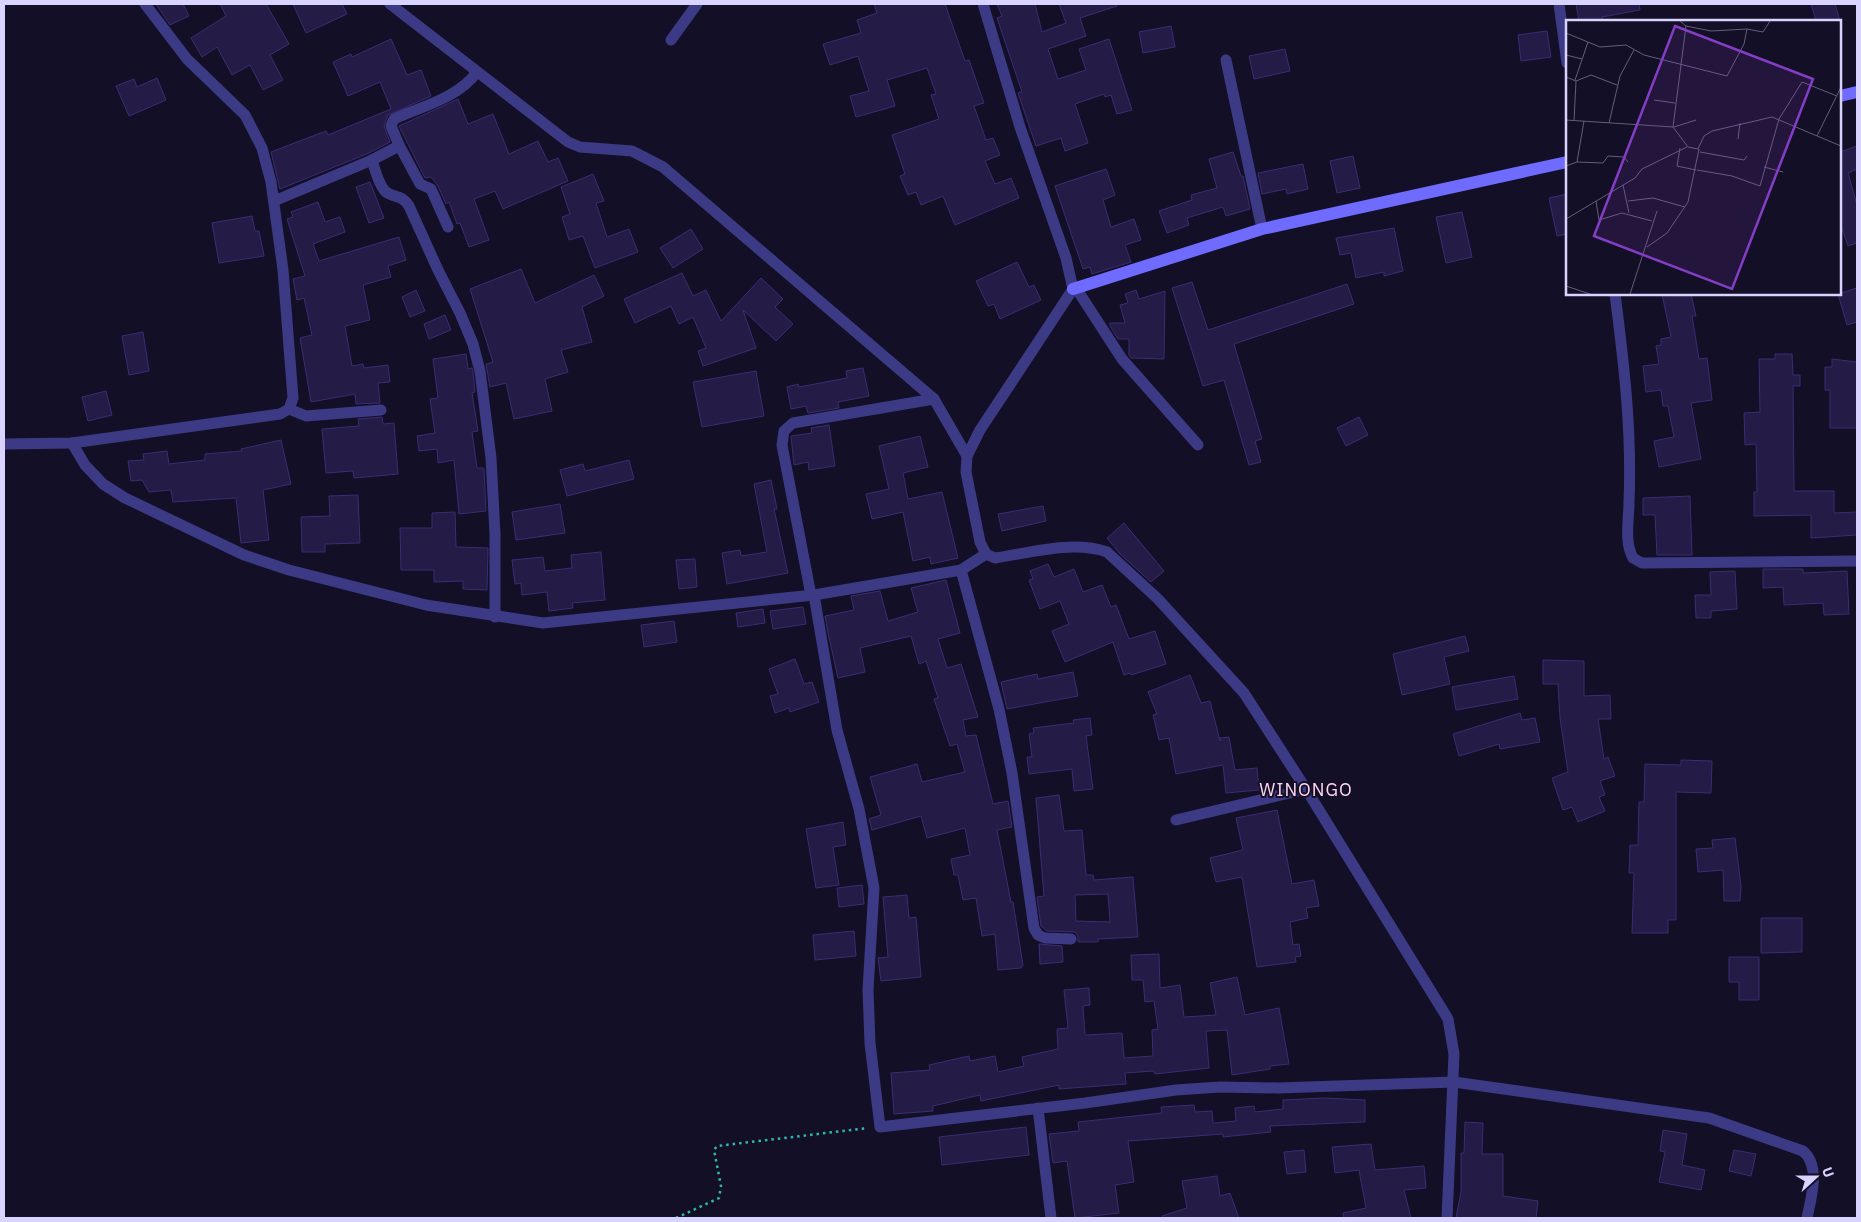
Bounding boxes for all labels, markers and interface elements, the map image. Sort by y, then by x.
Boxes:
inset map [1566,20,1841,295]
district label: WINONGO [1259,778,1353,801]
north arrow [1791,1152,1841,1202]
text: U [1818,1165,1838,1180]

